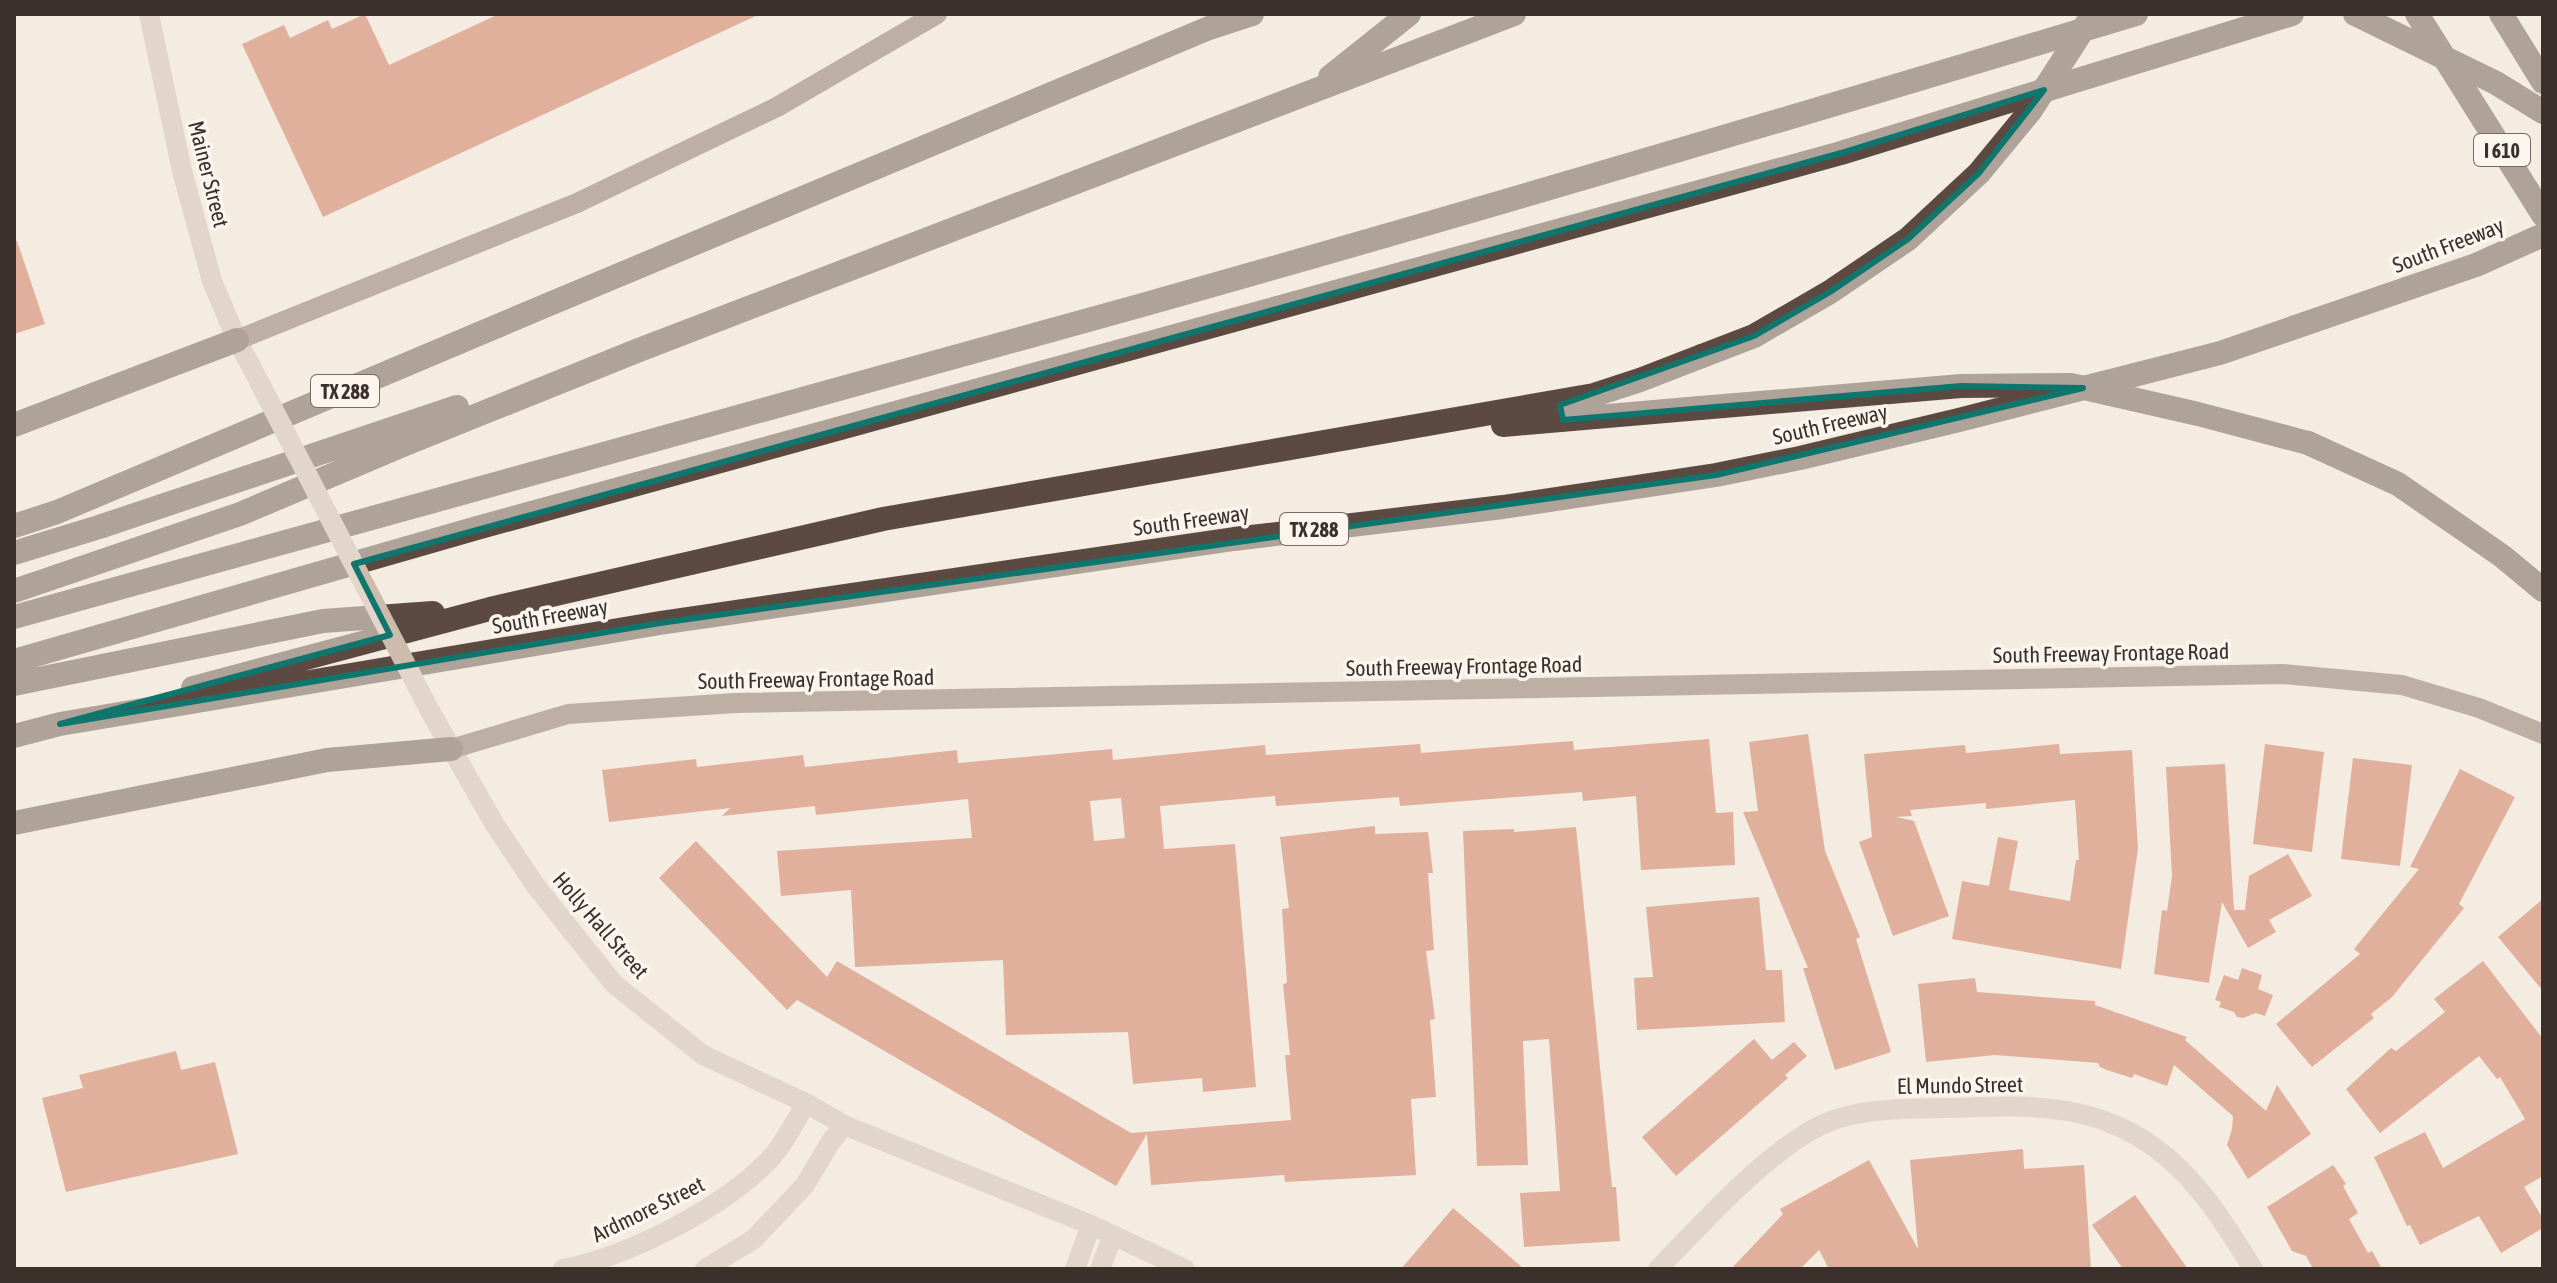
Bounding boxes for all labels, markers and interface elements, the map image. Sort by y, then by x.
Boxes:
street label: Mainer Street [183,118,235,230]
road number: I 610 [2474,134,2530,166]
street label: South Freeway [2389,212,2507,278]
road number: TX 288 [311,375,379,407]
street label: South Freeway [1770,398,1890,450]
street label: South Freeway [1131,499,1251,541]
road number: TX 288 [1280,513,1348,545]
street label: South Freeway [490,593,610,639]
street label: South Freeway Frontage Road [1993,638,2229,668]
street label: South Freeway Frontage Road [1346,651,1582,681]
street label: South Freeway Frontage Road [698,664,934,694]
street label: Holly Hall Street [548,866,654,984]
street label: El Mundo Street [1897,1071,2023,1099]
street label: Ardmore Street [588,1171,708,1247]

